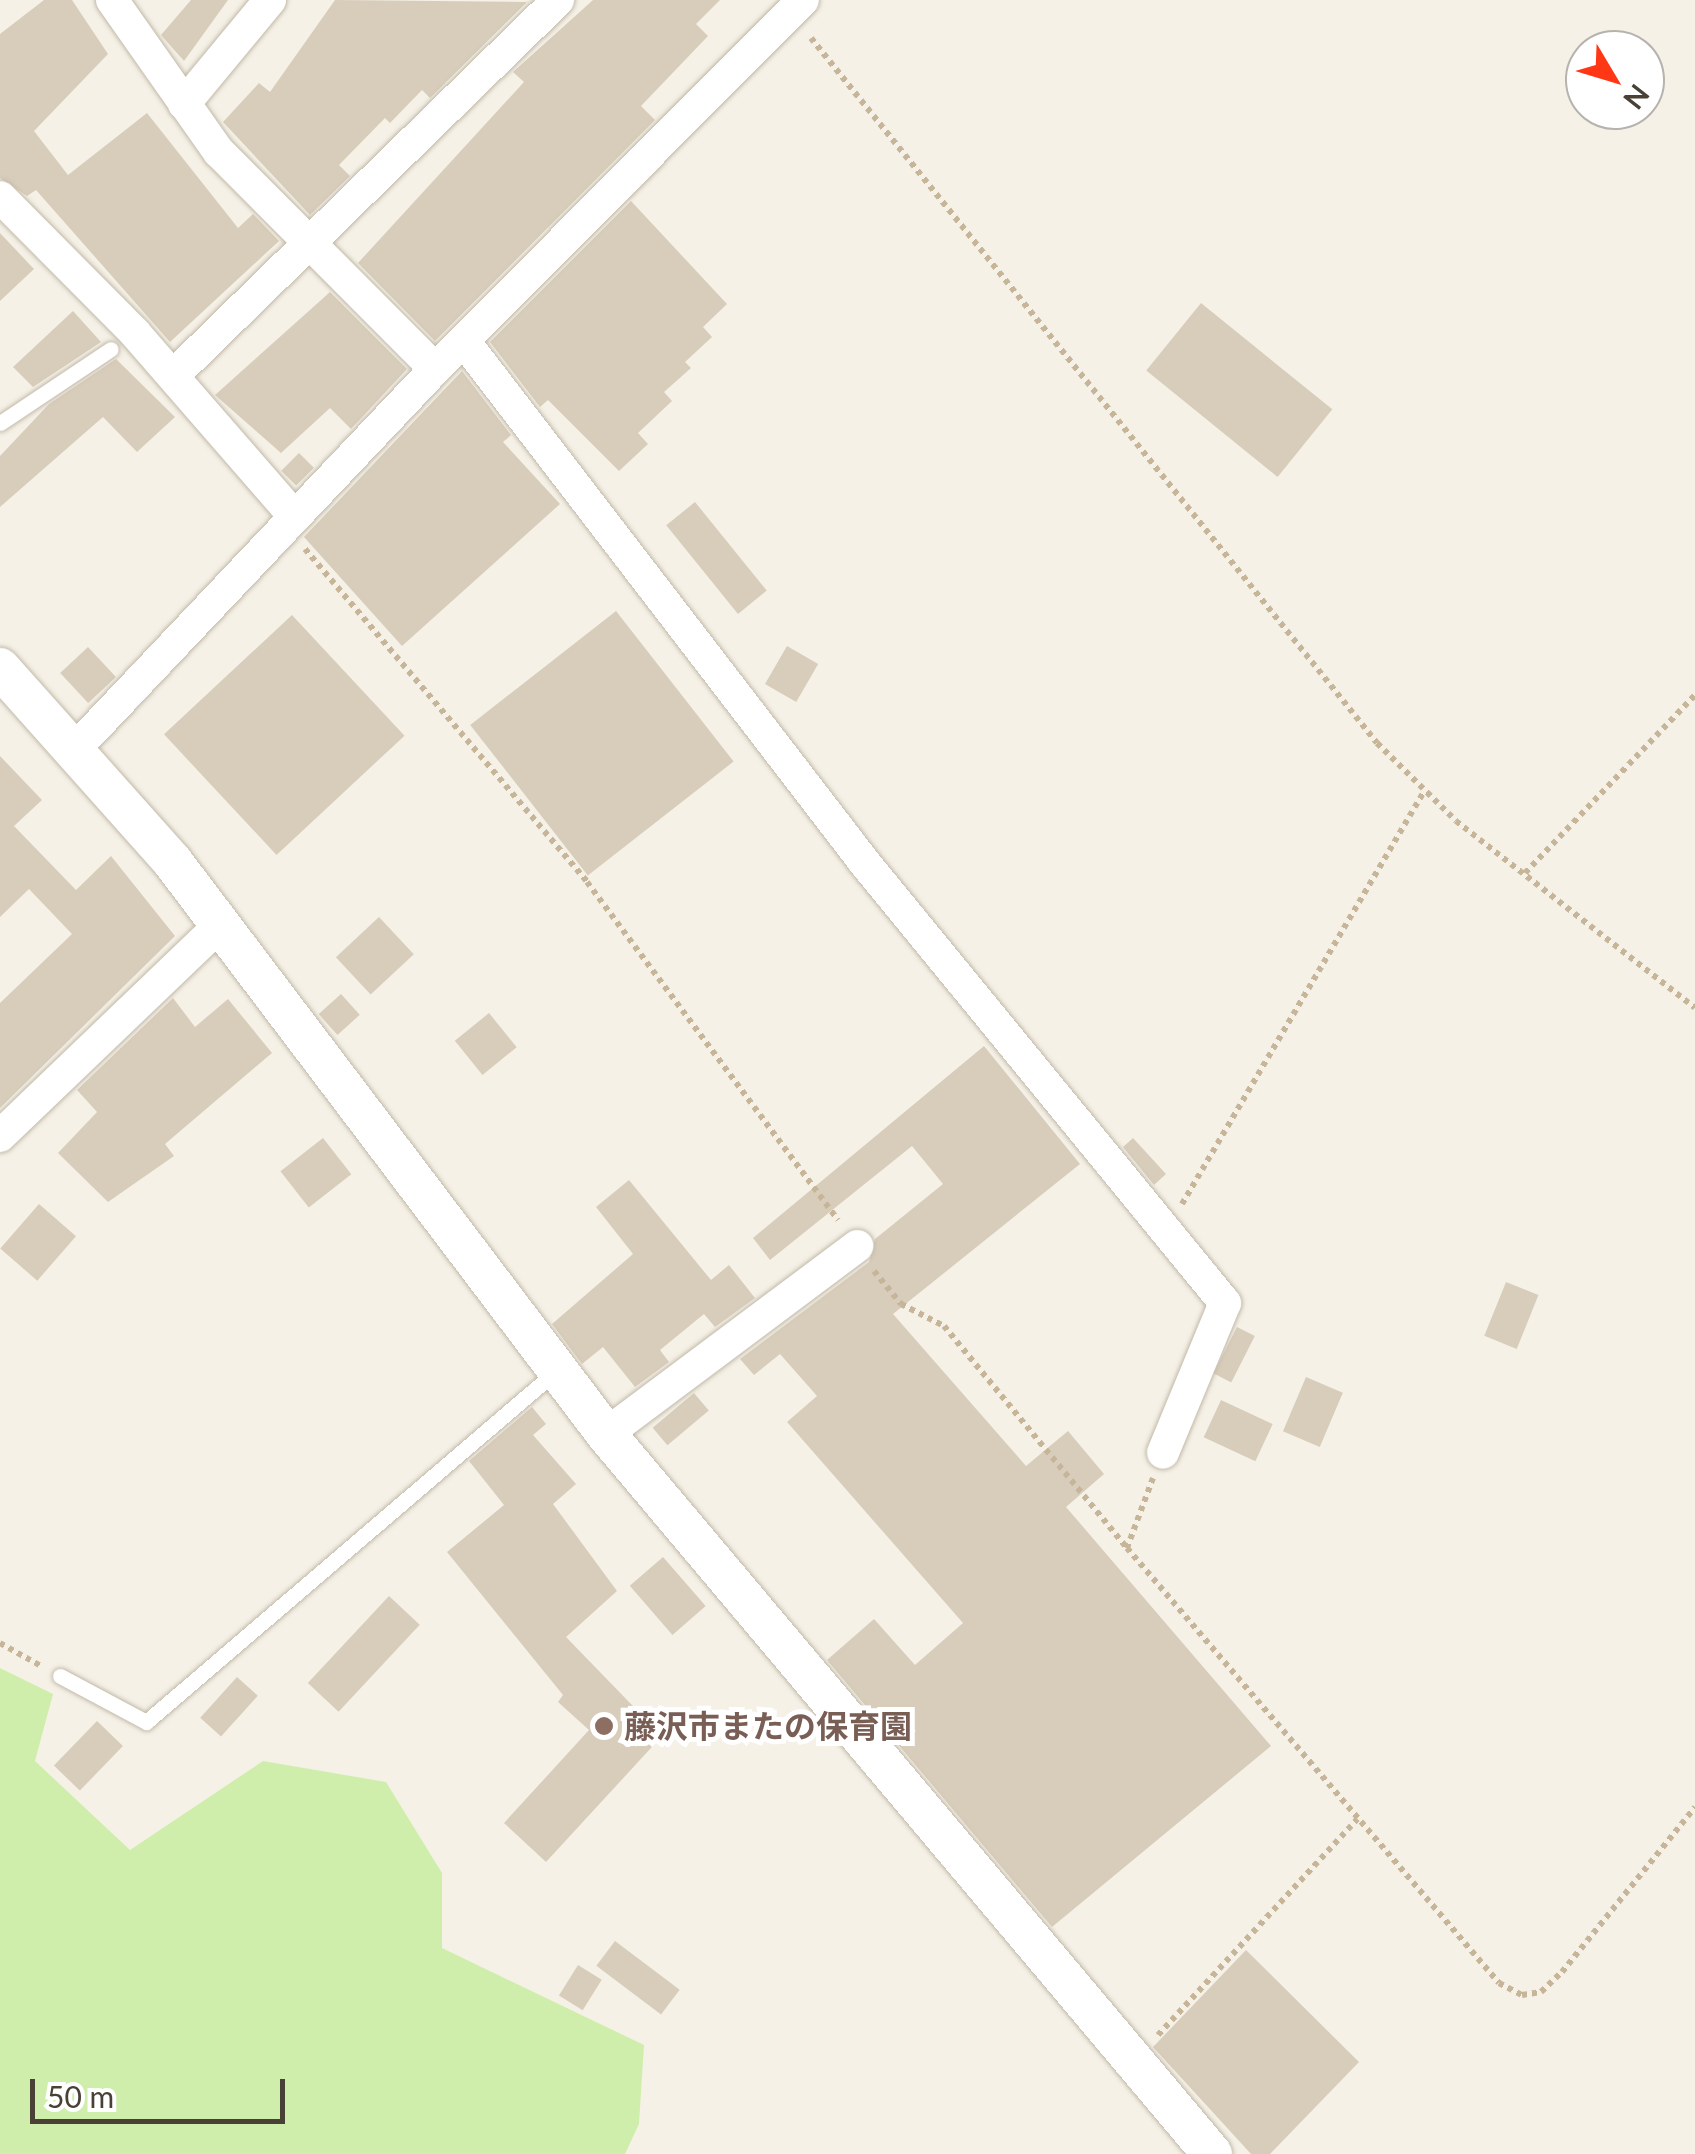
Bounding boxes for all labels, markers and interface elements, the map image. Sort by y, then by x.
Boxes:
north arrow [1565,30,1665,130]
text: N [1617,78,1657,116]
place label: 藤沢市またの保育園 [624,1707,912,1745]
marker: 藤沢市またの保育園 [593,1715,615,1737]
scale bar [35,2059,290,2121]
text: 50 m [47,2078,114,2114]

